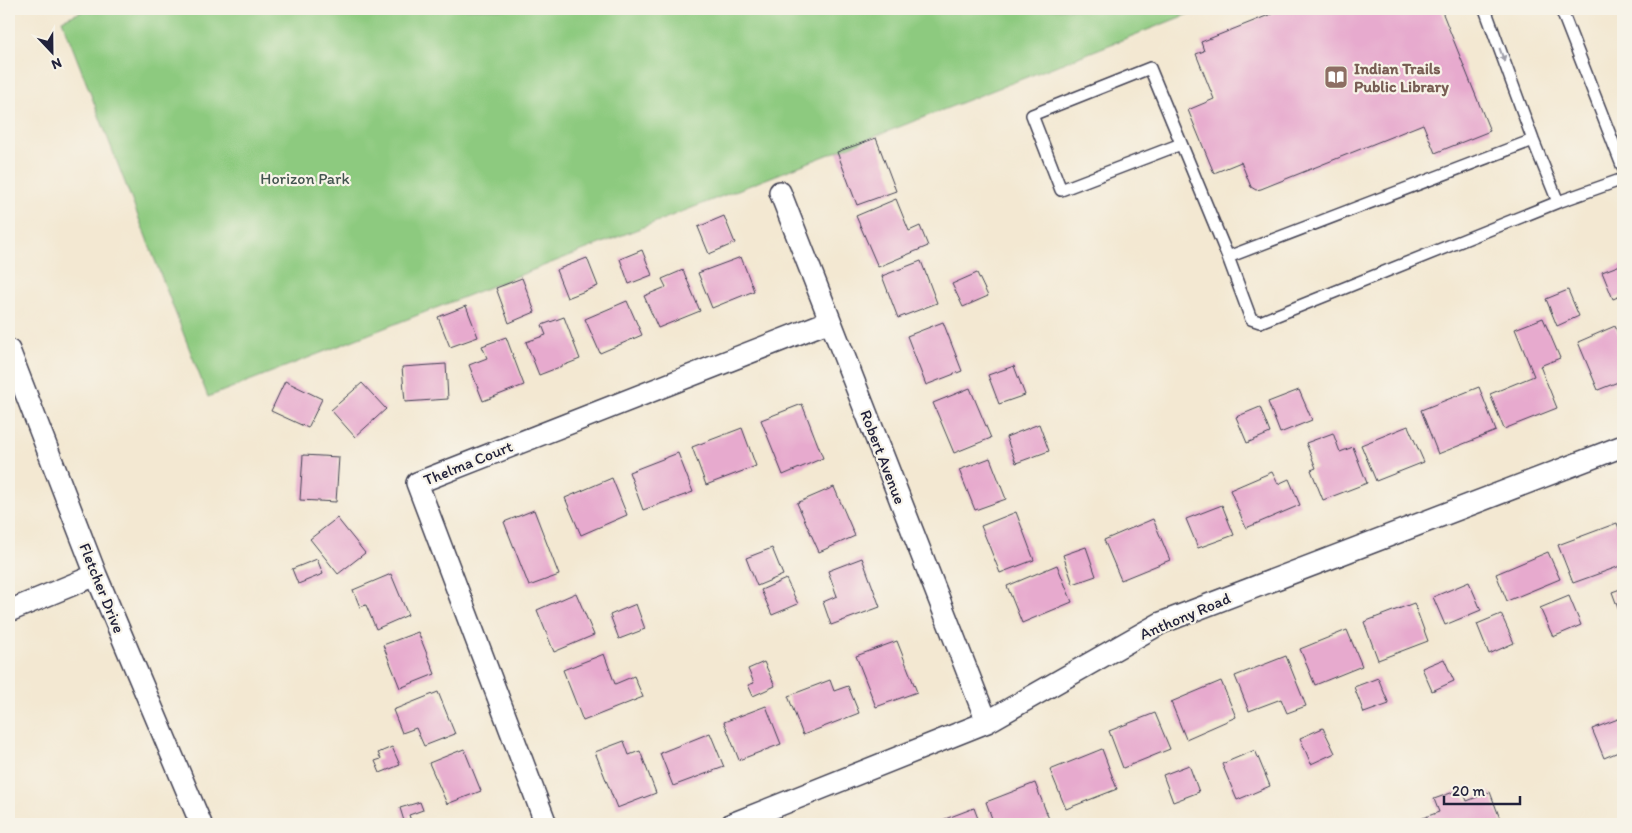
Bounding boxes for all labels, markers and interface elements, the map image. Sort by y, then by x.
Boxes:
north arrow [28,28,78,78]
one-way arrow [1499,47,1506,62]
text: N [49,54,64,73]
place label: Indian Trails Public Library [1354,59,1449,97]
library icon: Indian Trails Public Library [1323,64,1349,90]
park label: Horizon Park [260,169,350,188]
street label: Robert Avenue [856,407,910,507]
street label: Thelma Court [421,437,515,489]
street label: Fletcher Drive [75,540,129,636]
street label: Anthony Road [1137,588,1234,644]
scale bar [1444,773,1521,805]
text: 20 m [1452,782,1486,800]

